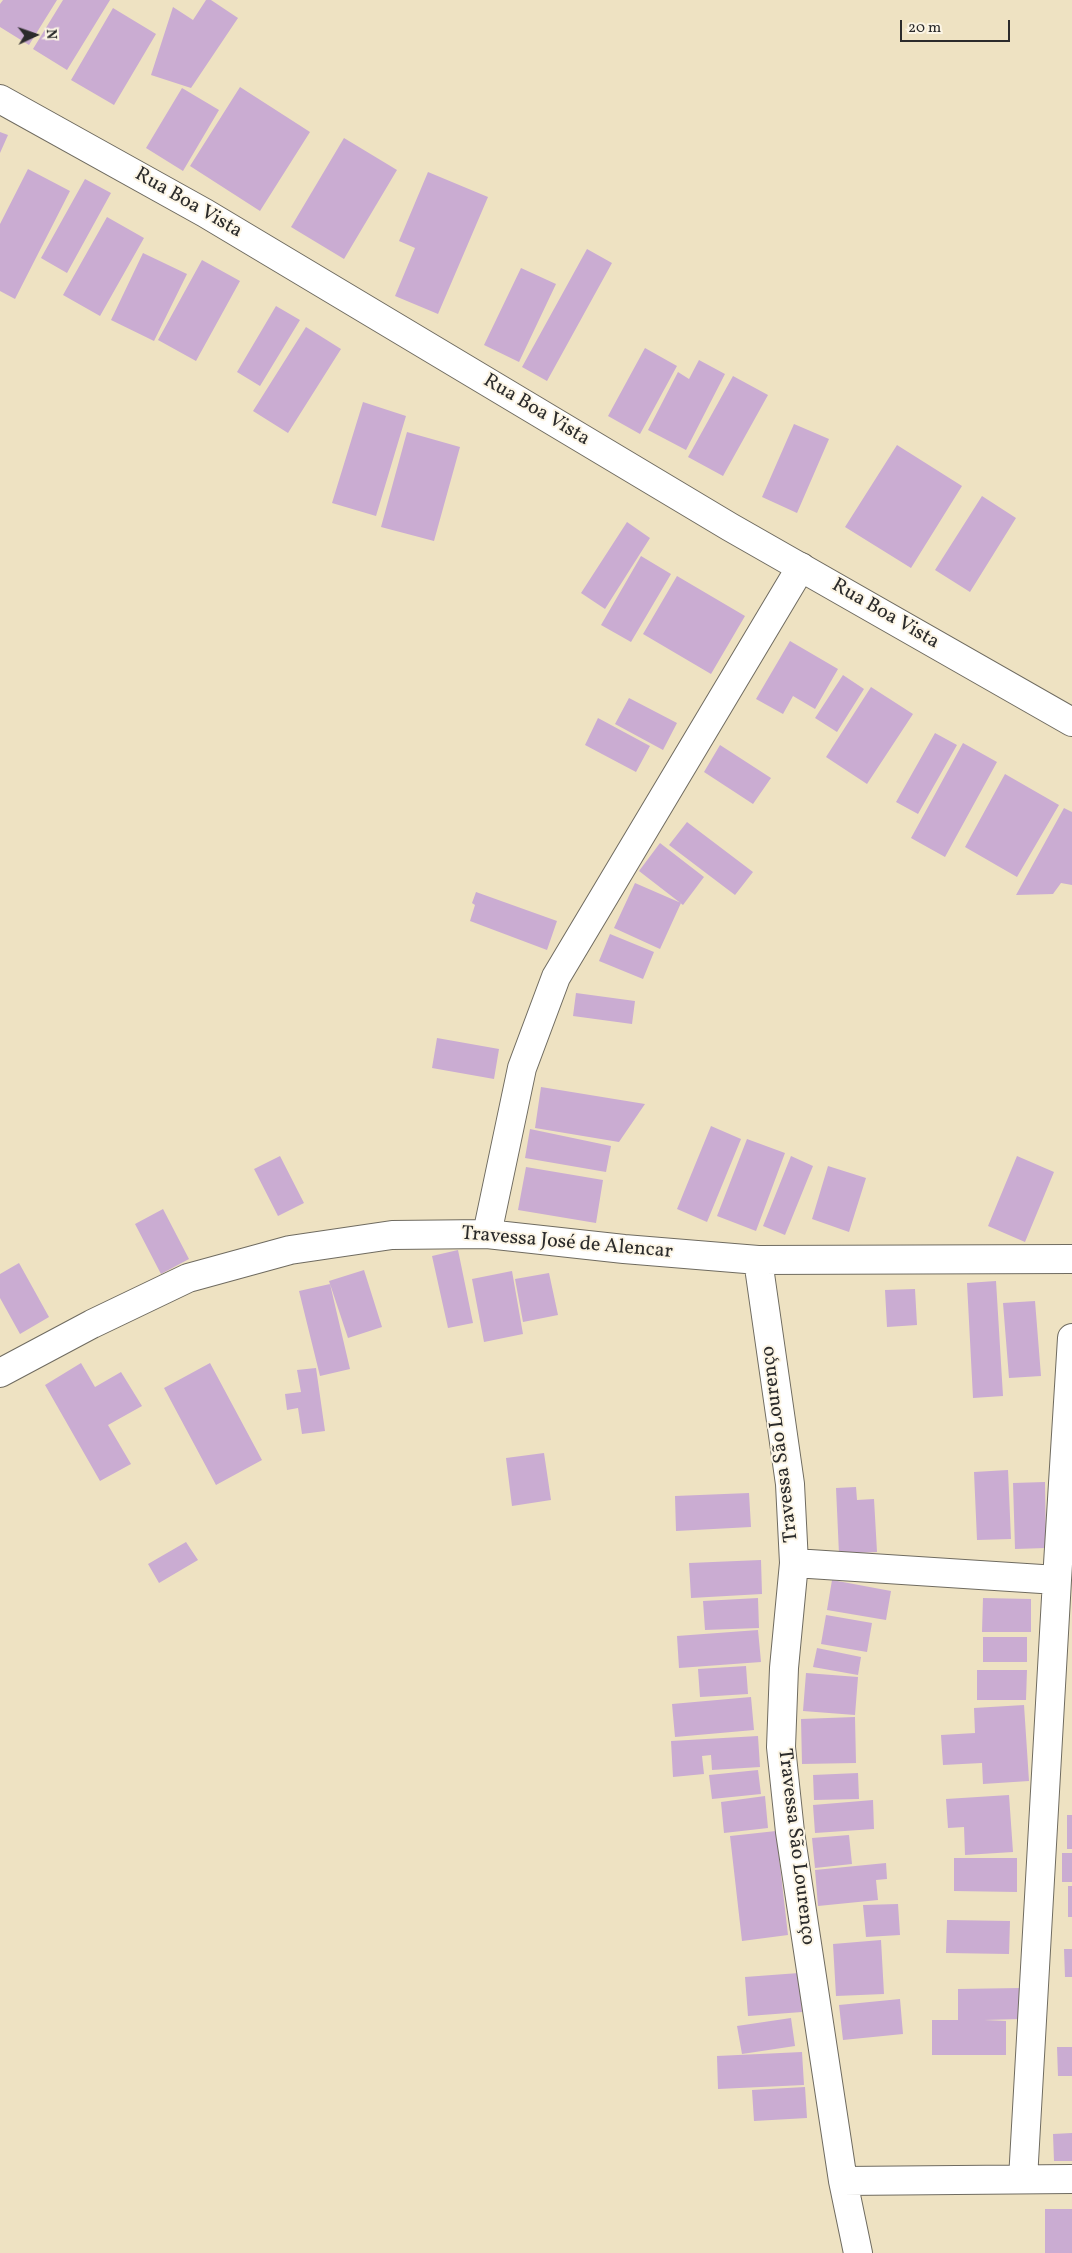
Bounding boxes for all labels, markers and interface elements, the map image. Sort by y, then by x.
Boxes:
north arrow [10,10,60,60]
scale bar [902,10,1012,42]
text: 20 m [908,18,941,39]
text: N [41,29,60,40]
street label: Rua Boa Vista [130,164,246,244]
street label: Rua Boa Vista [478,370,594,452]
street label: Rua Boa Vista [827,575,943,655]
street label: Travessa José de Alencar [460,1223,674,1265]
street label: Travessa São Lourenço [757,1344,805,1544]
street label: Travessa São Lourenço [771,1747,819,1947]

